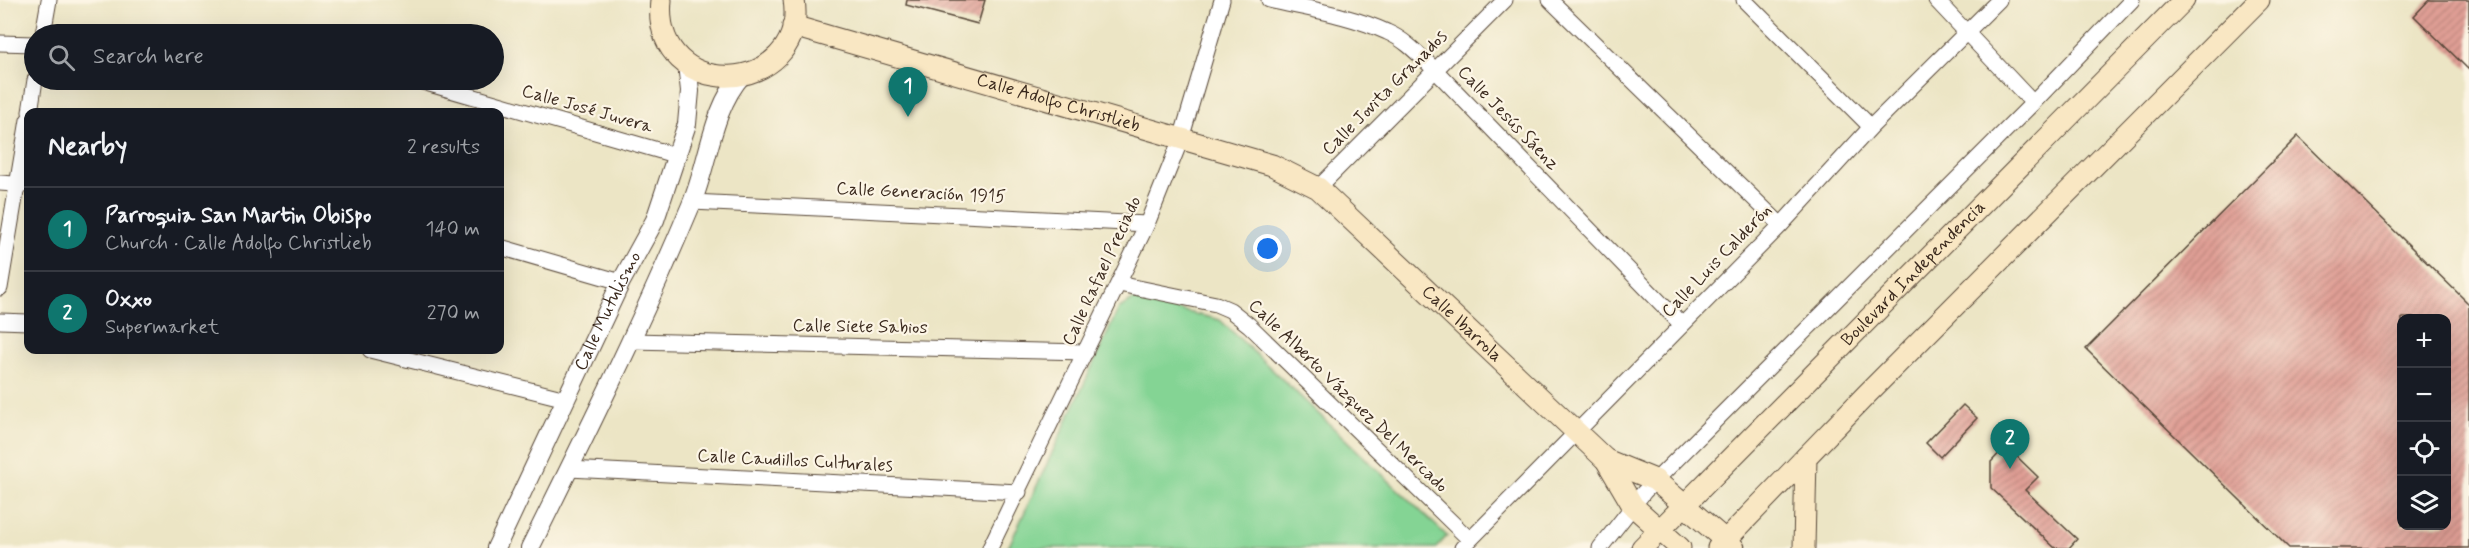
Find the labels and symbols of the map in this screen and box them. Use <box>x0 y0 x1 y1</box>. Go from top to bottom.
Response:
street label: Calle Jovita Granados <box>1317 25 1453 161</box>
street label: Calle Jesús Sáenz <box>1452 60 1564 176</box>
pin: 1 <box>888 68 928 117</box>
street label: Calle Adolfo Christlieb <box>973 68 1143 138</box>
street label: Calle José Juvera <box>519 79 655 139</box>
street label: Calle Generación 1915 <box>836 177 1007 209</box>
street label: Calle Rafael Preciado <box>1057 192 1147 350</box>
street label: Boulevard Independencia <box>1836 195 1991 352</box>
street label: Calle Luis Calderón <box>1656 199 1778 323</box>
your location <box>1253 234 1282 263</box>
street label: Calle Mutulismo <box>569 247 647 375</box>
street label: Calle Ibarrola <box>1416 280 1507 368</box>
street label: Calle Alberto Vázquez Del Mercado <box>1243 294 1453 498</box>
street label: Calle Siete Sabios <box>792 314 928 340</box>
pin: 2 <box>1990 420 2030 469</box>
street label: Calle Caudillos Culturales <box>697 444 893 478</box>

